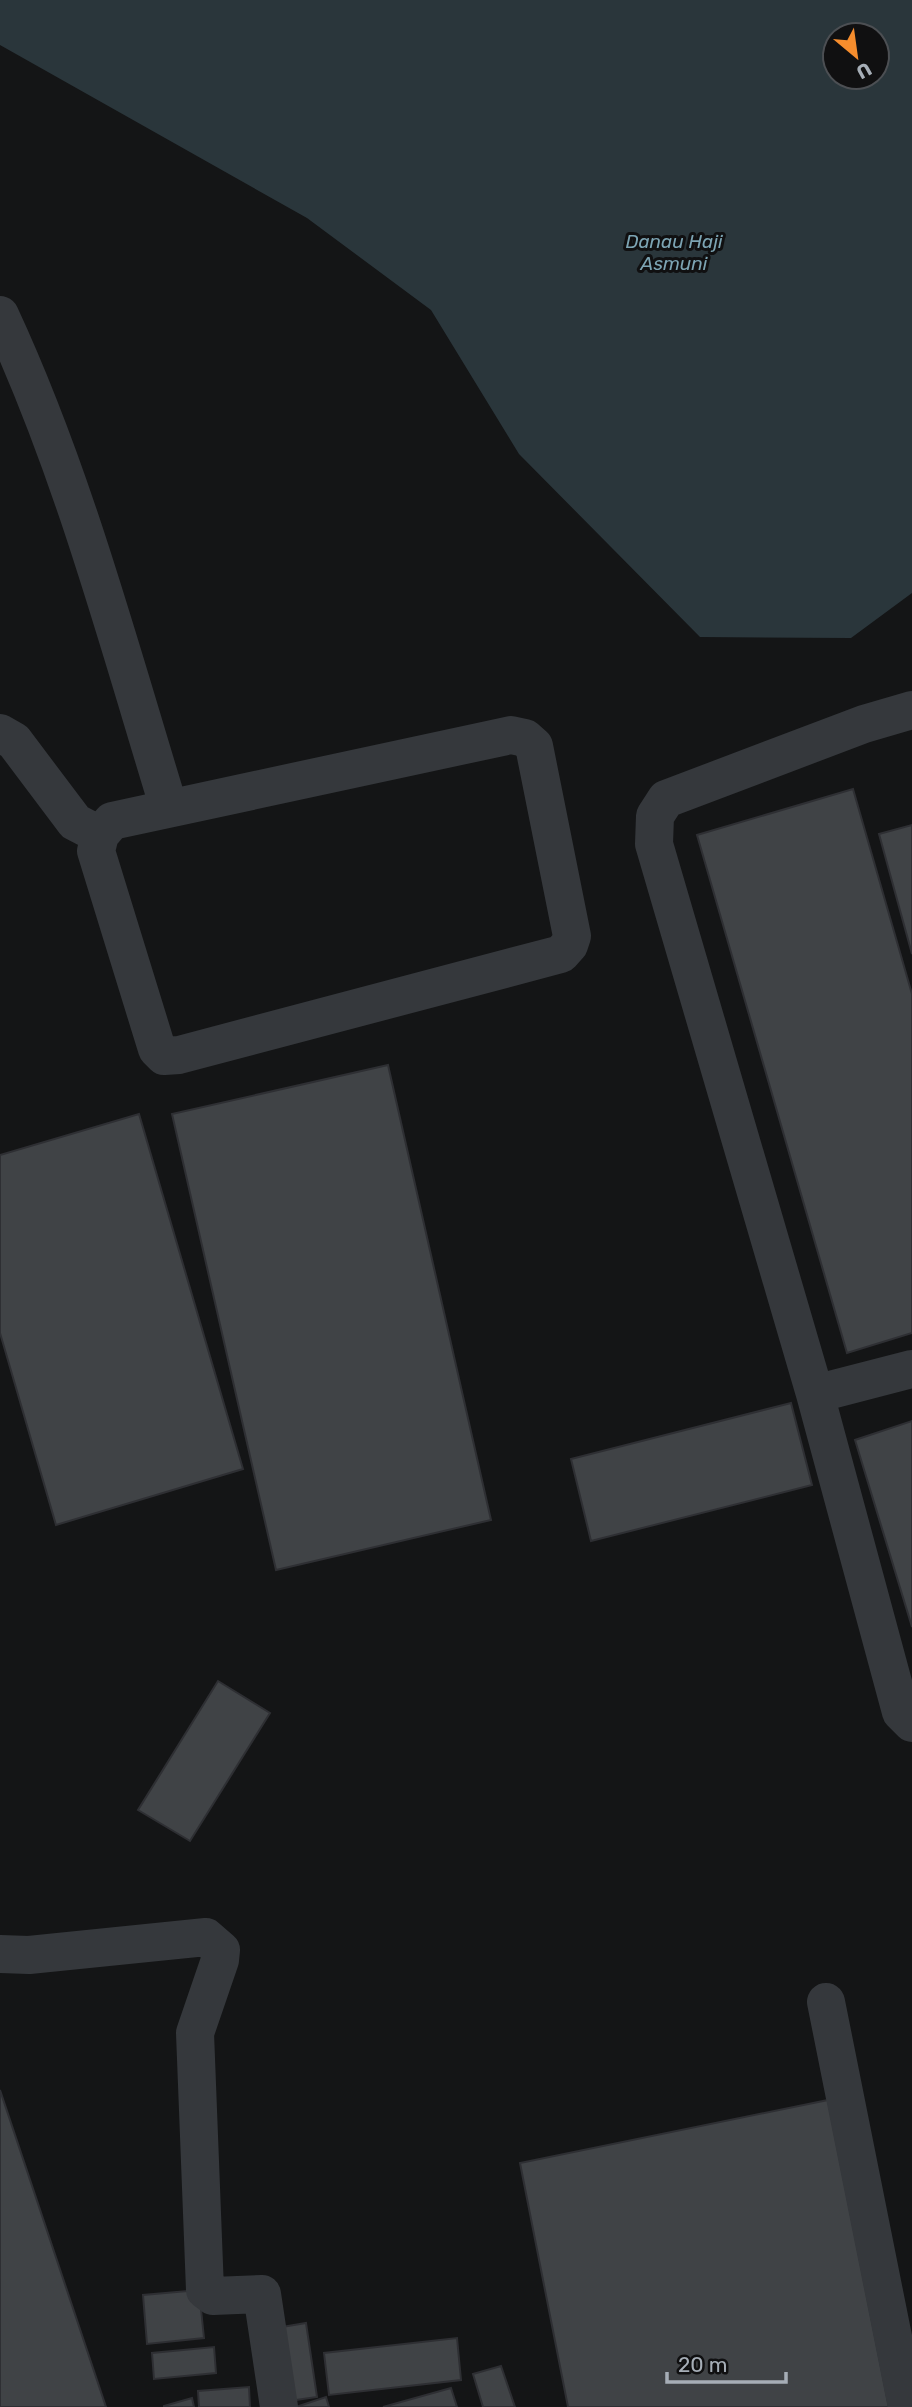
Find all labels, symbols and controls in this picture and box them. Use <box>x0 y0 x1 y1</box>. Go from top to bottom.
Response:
north arrow <box>821 21 891 91</box>
text: U <box>852 57 876 84</box>
water label: Danau Haji Asmuni <box>625 230 723 275</box>
scale bar <box>667 2340 786 2384</box>
text: 20 m <box>678 2352 727 2377</box>

